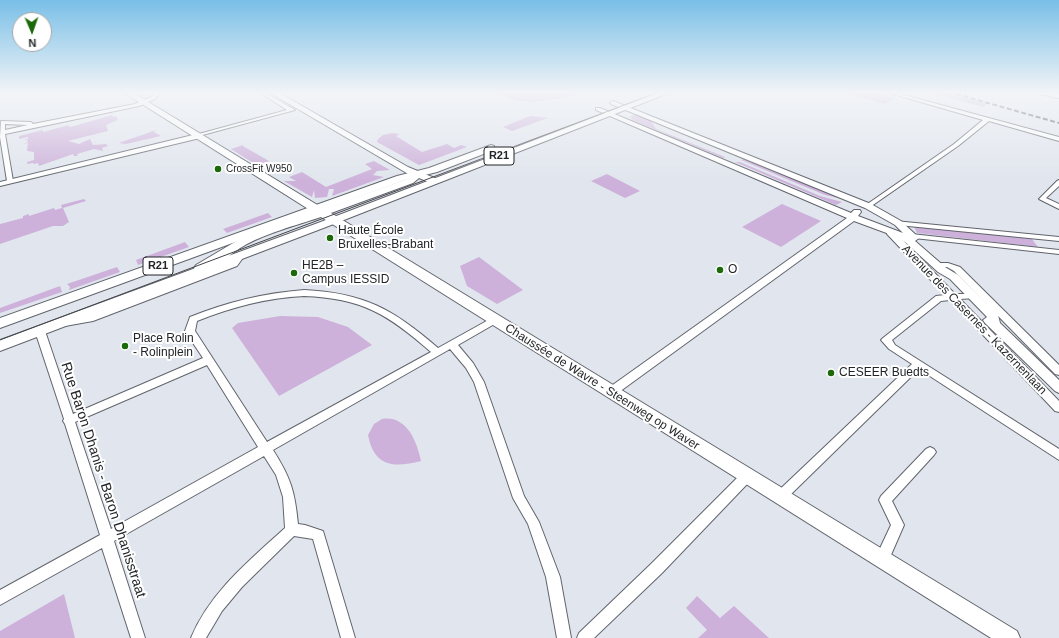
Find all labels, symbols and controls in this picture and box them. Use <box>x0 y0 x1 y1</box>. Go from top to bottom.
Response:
north arrow <box>12 12 52 52</box>
text: N <box>28 37 37 49</box>
road number: R21 <box>484 147 514 165</box>
place label: CrossFit W950 <box>226 163 292 175</box>
marker: CrossFit W950 <box>213 164 223 174</box>
place label: Haute École Bruxelles-Brabant <box>338 224 433 252</box>
marker: Haute École Bruxelles-Brabant <box>325 233 335 243</box>
street label: Avenue des Casernes - Kazernenlaan <box>898 242 1050 398</box>
road number: R21 <box>143 257 173 275</box>
place label: HE2B – Campus IESSID <box>302 259 389 287</box>
place label: O <box>728 263 737 277</box>
marker: O <box>715 265 725 275</box>
marker: HE2B – Campus IESSID <box>289 268 299 278</box>
street label: Chaussée de Wavre - Steenweg op Waver <box>502 321 702 453</box>
place label: Place Rolin - Rolinplein <box>133 332 194 360</box>
marker: Place Rolin - Rolinplein <box>120 341 130 351</box>
street label: Rue Baron Dhanis - Baron Dhanisstraat <box>57 360 149 600</box>
place label: CESEER Buedts <box>839 366 929 380</box>
marker: CESEER Buedts <box>826 368 836 378</box>

